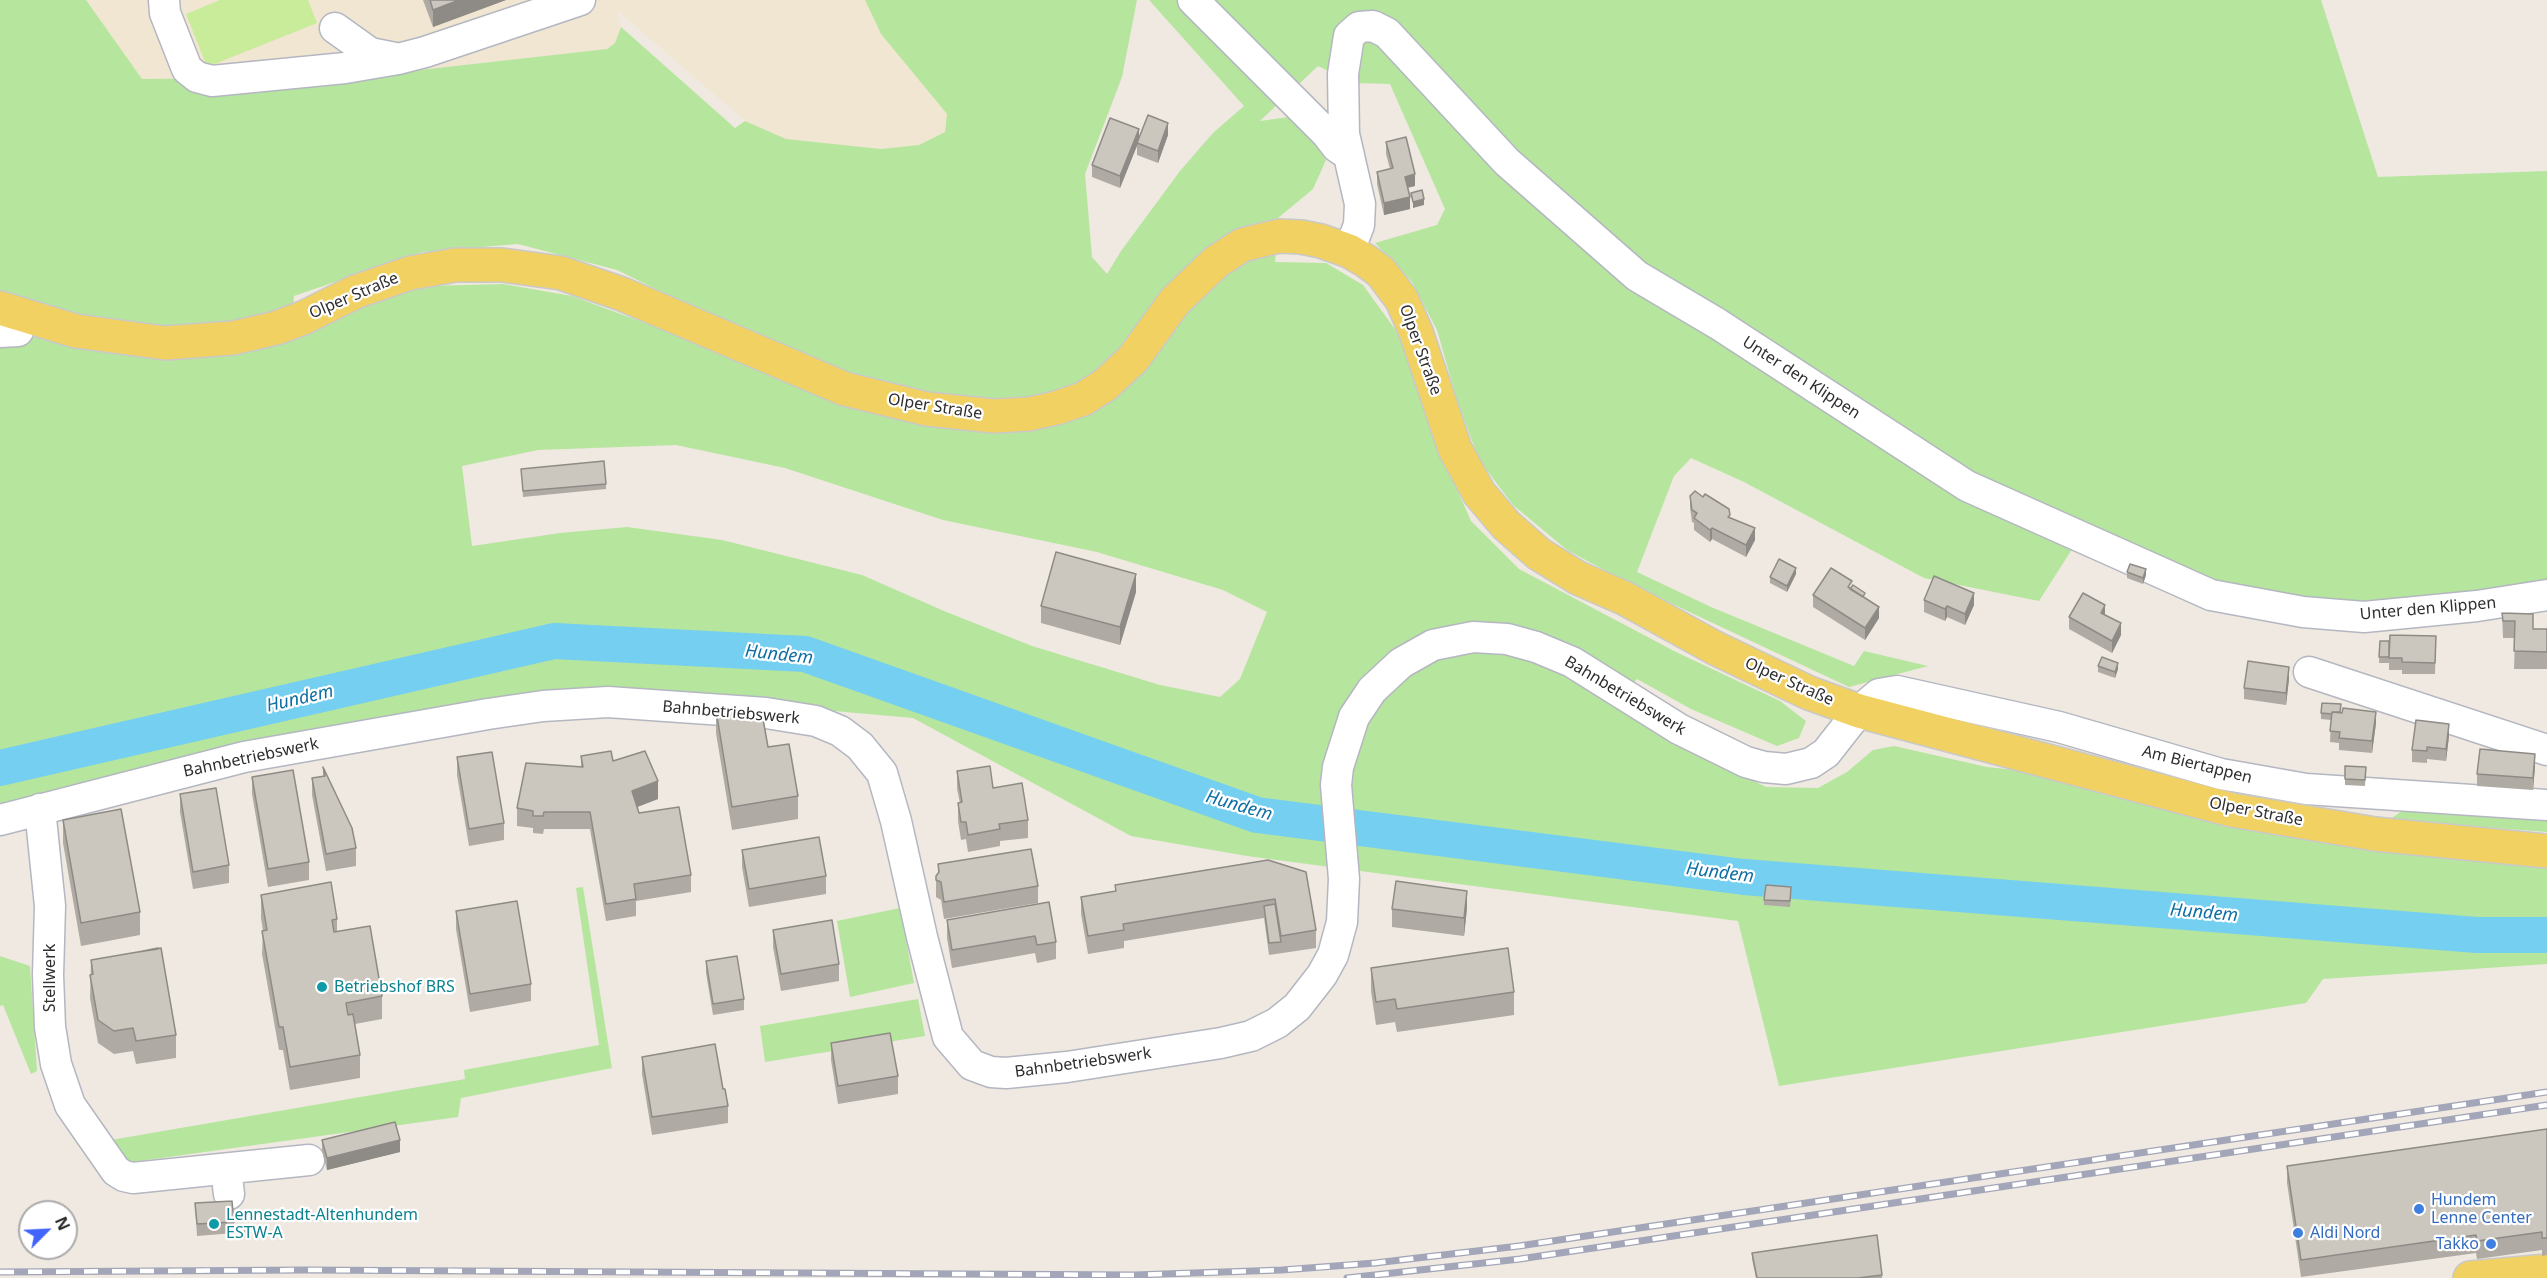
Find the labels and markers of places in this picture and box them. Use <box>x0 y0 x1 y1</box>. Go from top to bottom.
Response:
place label: Betriebshof BRS <box>334 977 455 997</box>
marker: Betriebshof BRS <box>315 980 329 994</box>
place label: Hundem Lenne Center <box>2431 1190 2532 1228</box>
marker: Hundem Lenne Center <box>2412 1202 2426 1216</box>
place label: Lennestadt-Altenhundem ESTW-A <box>226 1205 418 1243</box>
marker: Lennestadt-Altenhundem ESTW-A <box>207 1217 221 1231</box>
place label: Aldi Nord <box>2310 1223 2380 1243</box>
marker: Aldi Nord <box>2291 1226 2305 1240</box>
place label: Takko <box>2436 1234 2479 1254</box>
marker: Takko <box>2484 1237 2498 1251</box>

